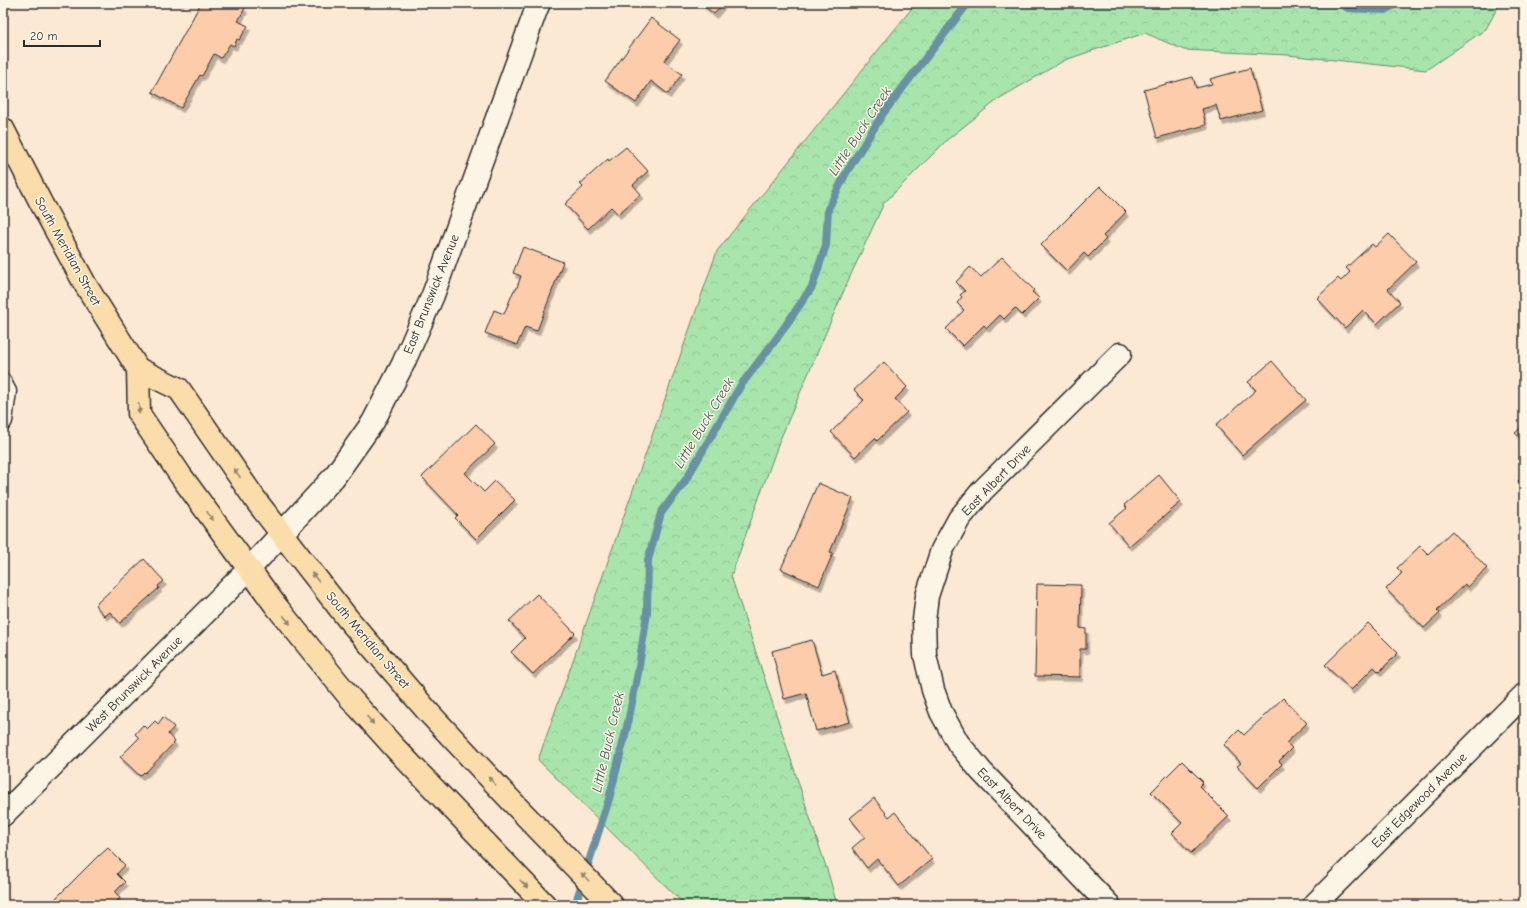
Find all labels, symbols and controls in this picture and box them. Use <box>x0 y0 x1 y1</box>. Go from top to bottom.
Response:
scale bar <box>24 22 100 48</box>
text: 20 m <box>30 29 58 43</box>
water label: Little Buck Creek <box>825 83 895 179</box>
street label: South Meridian Street <box>32 194 105 309</box>
street label: East Brunswick Avenue <box>400 232 462 356</box>
water label: Little Buck Creek <box>670 375 738 471</box>
one-way arrow <box>136 402 143 414</box>
street label: East Albert Drive <box>958 441 1034 519</box>
one-way arrow <box>233 468 241 478</box>
one-way arrow <box>206 511 214 521</box>
one-way arrow <box>311 571 319 582</box>
street label: South Meridian Street <box>323 588 414 692</box>
one-way arrow <box>283 615 292 626</box>
street label: West Brunswick Avenue <box>83 632 186 735</box>
water label: Little Buck Creek <box>588 690 628 794</box>
one-way arrow <box>366 715 375 726</box>
street label: East Edgewood Avenue <box>1368 749 1470 851</box>
street label: East Albert Drive <box>974 764 1050 842</box>
one-way arrow <box>488 776 497 785</box>
one-way arrow <box>580 872 590 882</box>
one-way arrow <box>519 879 529 889</box>

